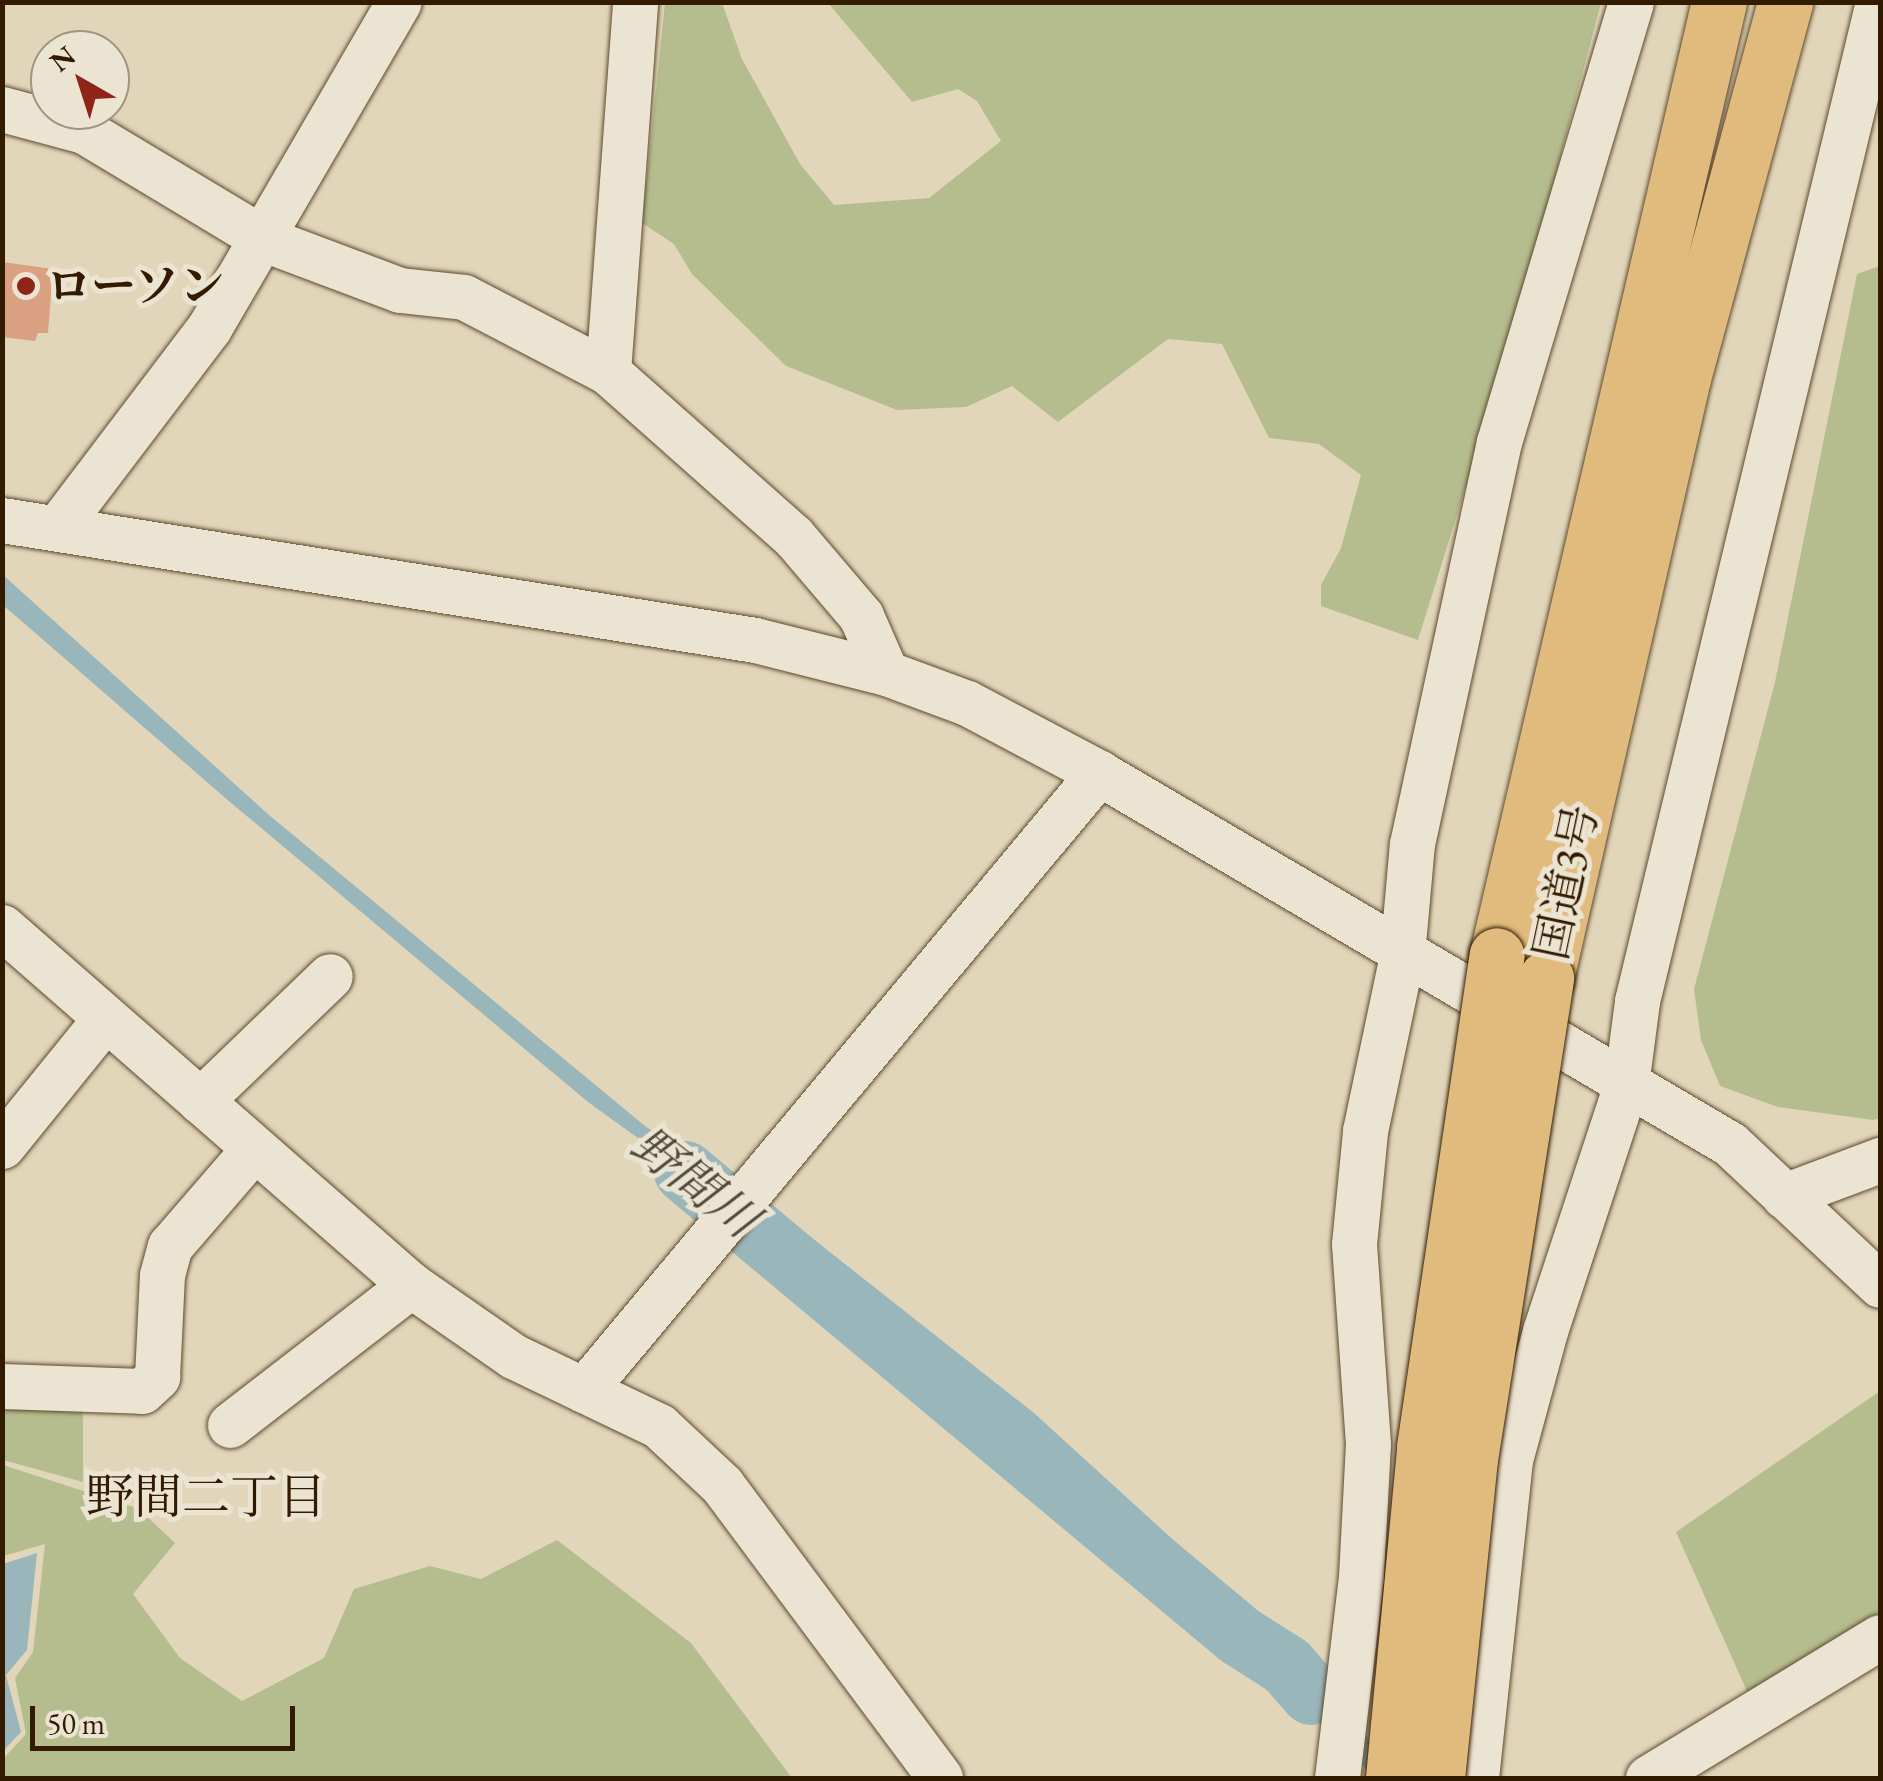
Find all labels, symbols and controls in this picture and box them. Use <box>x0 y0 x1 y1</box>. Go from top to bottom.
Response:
north arrow <box>30 30 130 130</box>
text: N <box>42 37 83 79</box>
place label: ローソン <box>46 259 226 313</box>
marker: ローソン <box>15 275 37 297</box>
street label: 国道3号 <box>1523 800 1609 964</box>
water label: 野間川 <box>621 1115 769 1249</box>
district label: 野間二丁目 <box>86 1468 326 1526</box>
scale bar <box>35 1686 300 1748</box>
text: 50 m <box>47 1704 105 1743</box>

